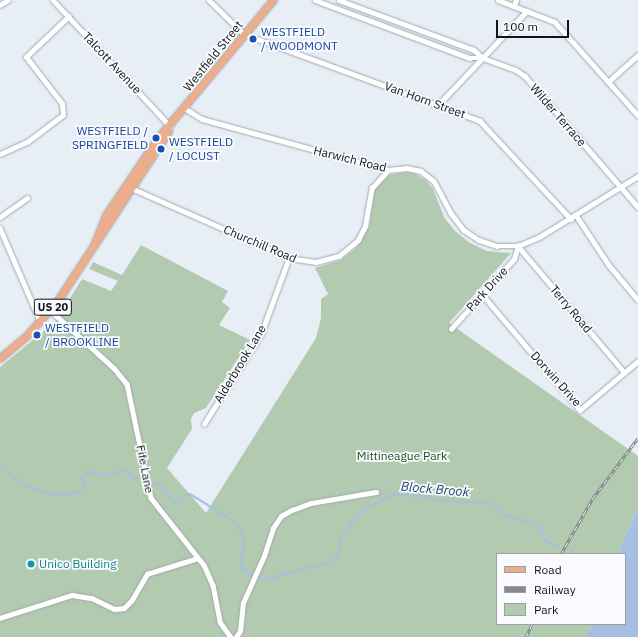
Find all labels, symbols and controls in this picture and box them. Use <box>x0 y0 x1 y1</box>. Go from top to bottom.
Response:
scale bar <box>498 12 571 38</box>
street label: Westfield Street <box>180 18 246 94</box>
text: 100 m <box>503 19 538 34</box>
place label: WESTFIELD / WOODMONT <box>261 25 338 53</box>
street label: Talcott Avenue <box>80 29 144 97</box>
marker: WESTFIELD / WOODMONT <box>248 34 258 44</box>
street label: Van Horn Street <box>383 79 467 121</box>
street label: Wilder Terrace <box>527 81 589 149</box>
place label: WESTFIELD / SPRINGFIELD <box>72 124 148 152</box>
marker: WESTFIELD / SPRINGFIELD <box>151 133 161 143</box>
place label: WESTFIELD / LOCUST <box>169 135 233 163</box>
street label: Harwich Road <box>312 143 388 175</box>
marker: WESTFIELD / LOCUST <box>156 144 166 154</box>
street label: Churchill Road <box>221 222 299 266</box>
street label: Park Drive <box>463 264 511 314</box>
street label: Terry Road <box>547 282 595 336</box>
road number: US 20 <box>33 298 73 316</box>
place label: WESTFIELD / BROOKLINE <box>45 321 119 349</box>
street label: Alderbrook Lane <box>211 322 269 406</box>
marker: WESTFIELD / BROOKLINE <box>32 330 42 340</box>
street label: Dorwin Drive <box>528 349 584 409</box>
street label: Fife Lane <box>133 444 157 494</box>
park label: Mittineague Park <box>357 449 447 463</box>
water label: Block Brook <box>400 479 470 501</box>
legend <box>496 553 626 625</box>
place label: Unico Building <box>39 557 116 571</box>
marker: Unico Building <box>26 559 36 569</box>
text: Road <box>534 562 562 577</box>
text: Railway <box>534 582 576 597</box>
text: Park <box>534 602 558 617</box>

